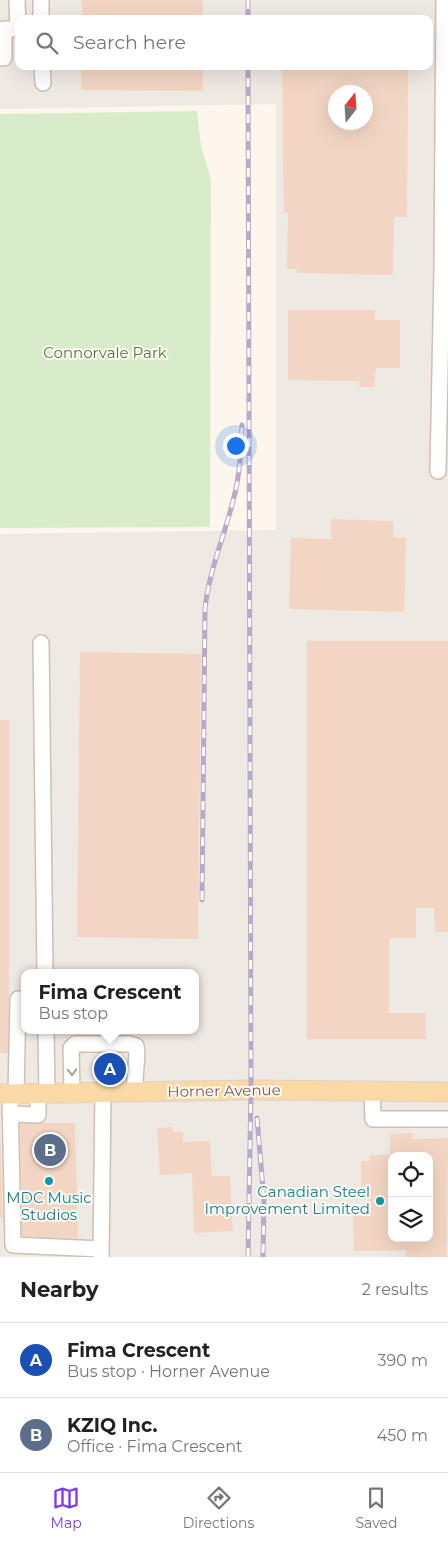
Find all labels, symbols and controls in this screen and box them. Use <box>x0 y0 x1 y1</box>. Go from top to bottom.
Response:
search box <box>15 15 433 70</box>
icon: search <box>33 29 61 57</box>
text: Search here <box>73 31 186 54</box>
north arrow <box>328 85 373 130</box>
park label: Connorvale Park <box>43 343 167 362</box>
your location <box>223 433 249 459</box>
popup <box>21 969 199 1034</box>
text: Fima Crescent <box>38 981 182 1004</box>
text: Bus stop <box>38 1004 108 1023</box>
pin: A <box>94 1050 126 1088</box>
one-way arrow <box>66 1068 77 1076</box>
street label: Horner Avenue <box>167 1080 281 1101</box>
pin: B <box>34 1131 66 1169</box>
map controls <box>388 1152 433 1242</box>
button: locate <box>388 1152 433 1197</box>
marker: MDC Music Studios <box>43 1175 55 1187</box>
place label: Canadian Steel Improvement Limited <box>205 1182 370 1218</box>
place label: MDC Music Studios <box>6 1188 92 1224</box>
marker: Canadian Steel Improvement Limited <box>374 1195 386 1207</box>
button: layers <box>388 1197 433 1242</box>
text: Nearby <box>20 1277 99 1302</box>
text: 2 results <box>362 1280 428 1299</box>
text: Fima Crescent <box>67 1339 210 1362</box>
text: A <box>30 1351 42 1370</box>
text: 390 m <box>377 1351 428 1370</box>
text: Bus stop · Horner Avenue <box>67 1362 270 1381</box>
text: KZIQ Inc. <box>67 1414 157 1437</box>
text: B <box>30 1426 42 1445</box>
text: 450 m <box>377 1426 428 1445</box>
text: Office · Fima Crescent <box>67 1437 242 1456</box>
tab: Map <box>51 1484 82 1532</box>
tab: Directions <box>183 1484 254 1532</box>
tab: Saved <box>355 1484 397 1532</box>

